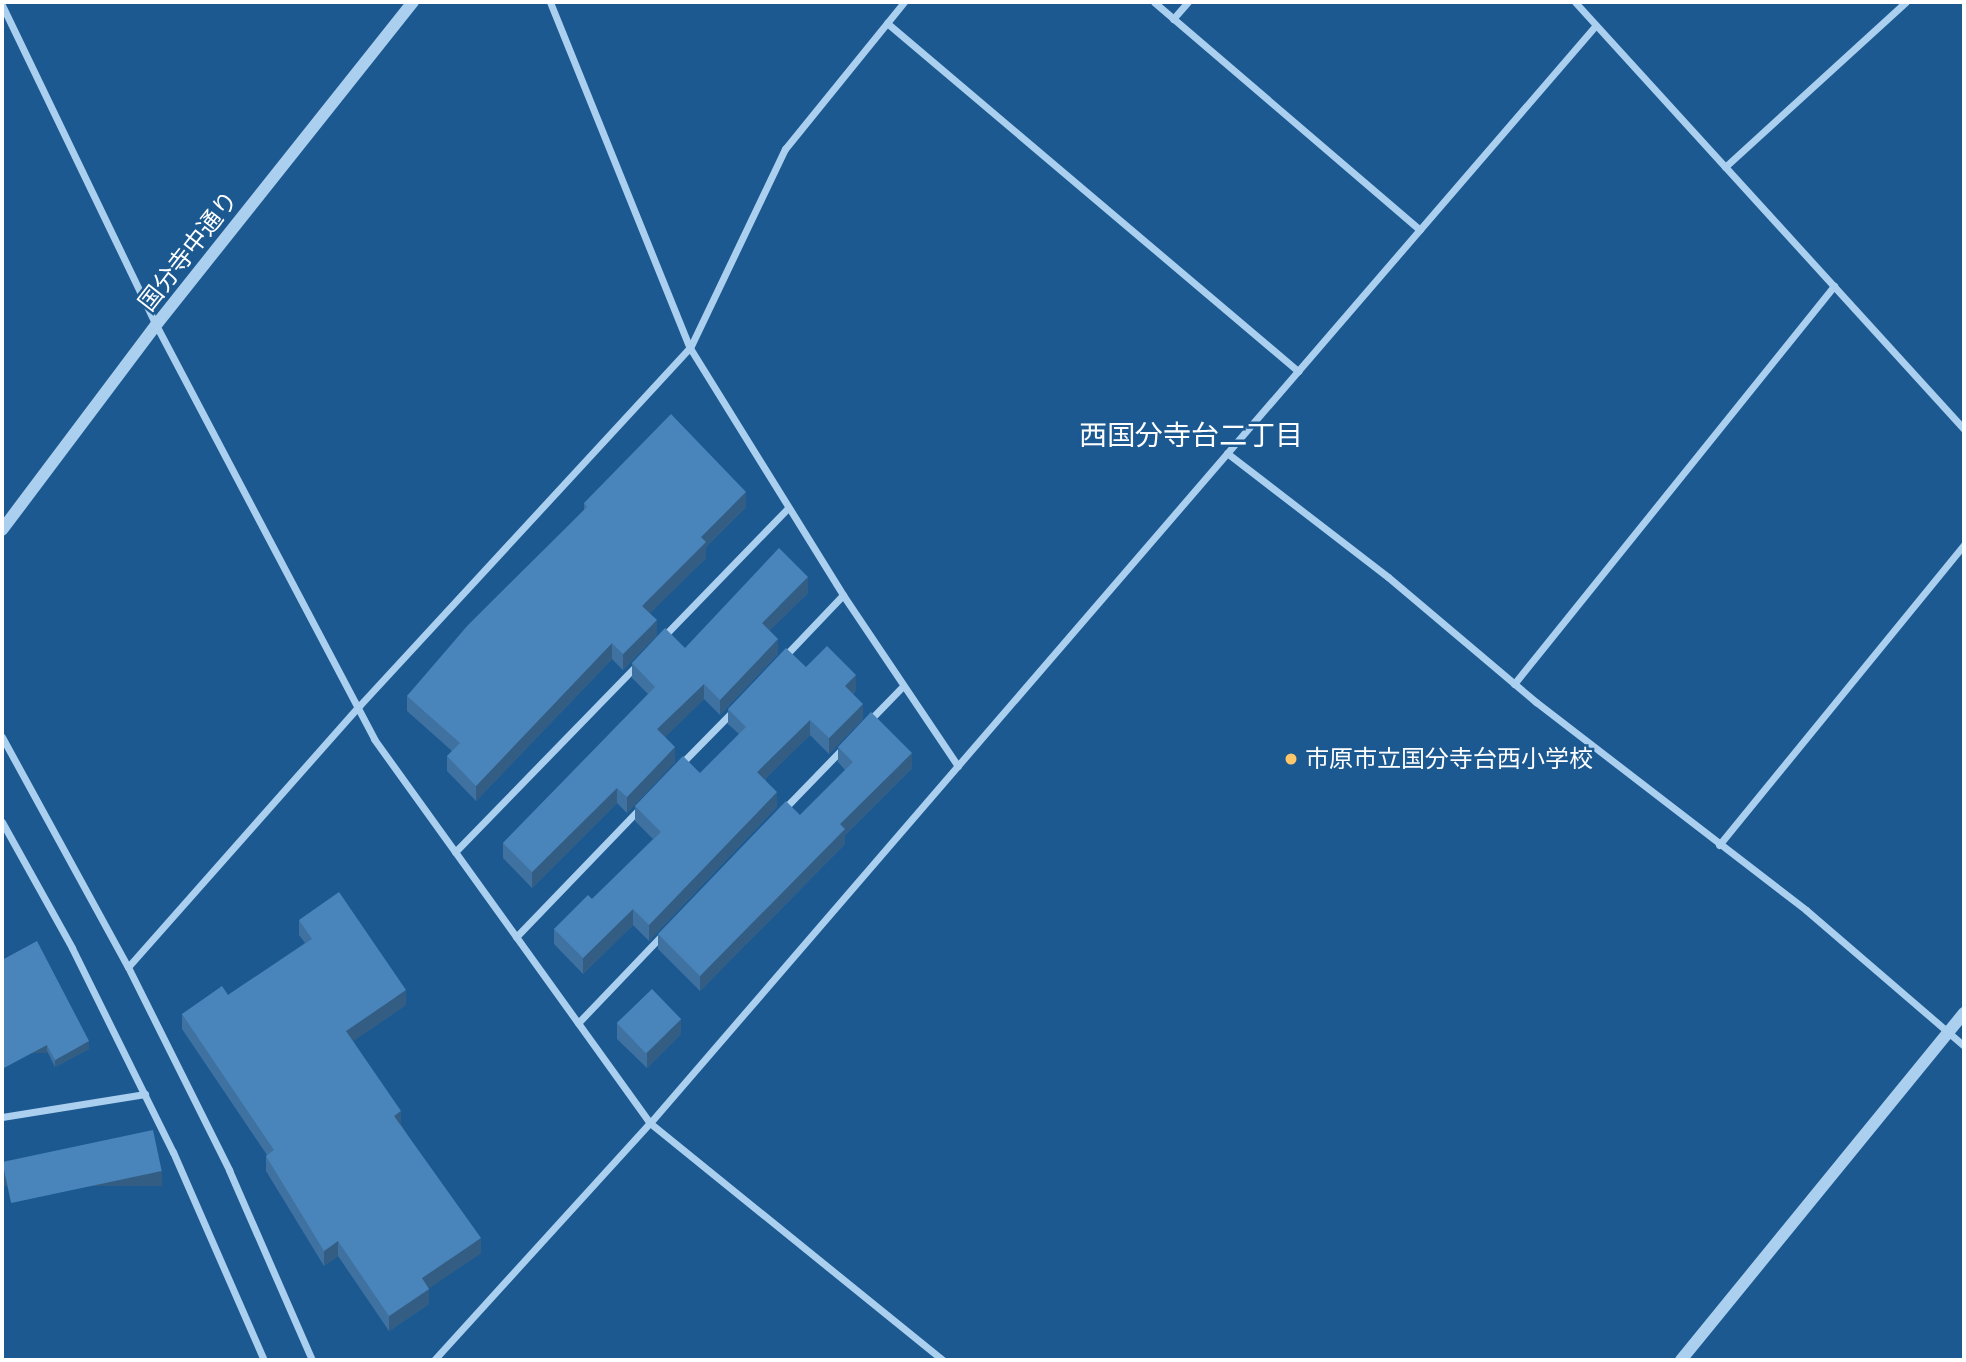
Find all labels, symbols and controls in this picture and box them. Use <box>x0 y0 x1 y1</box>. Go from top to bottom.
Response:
street label: 国分寺中通り <box>132 185 244 317</box>
district label: 西国分寺台二丁目 <box>1079 418 1303 452</box>
place label: 市原市立国分寺台西小学校 <box>1305 745 1593 773</box>
marker: 市原市立国分寺台西小学校 <box>1283 751 1299 767</box>

